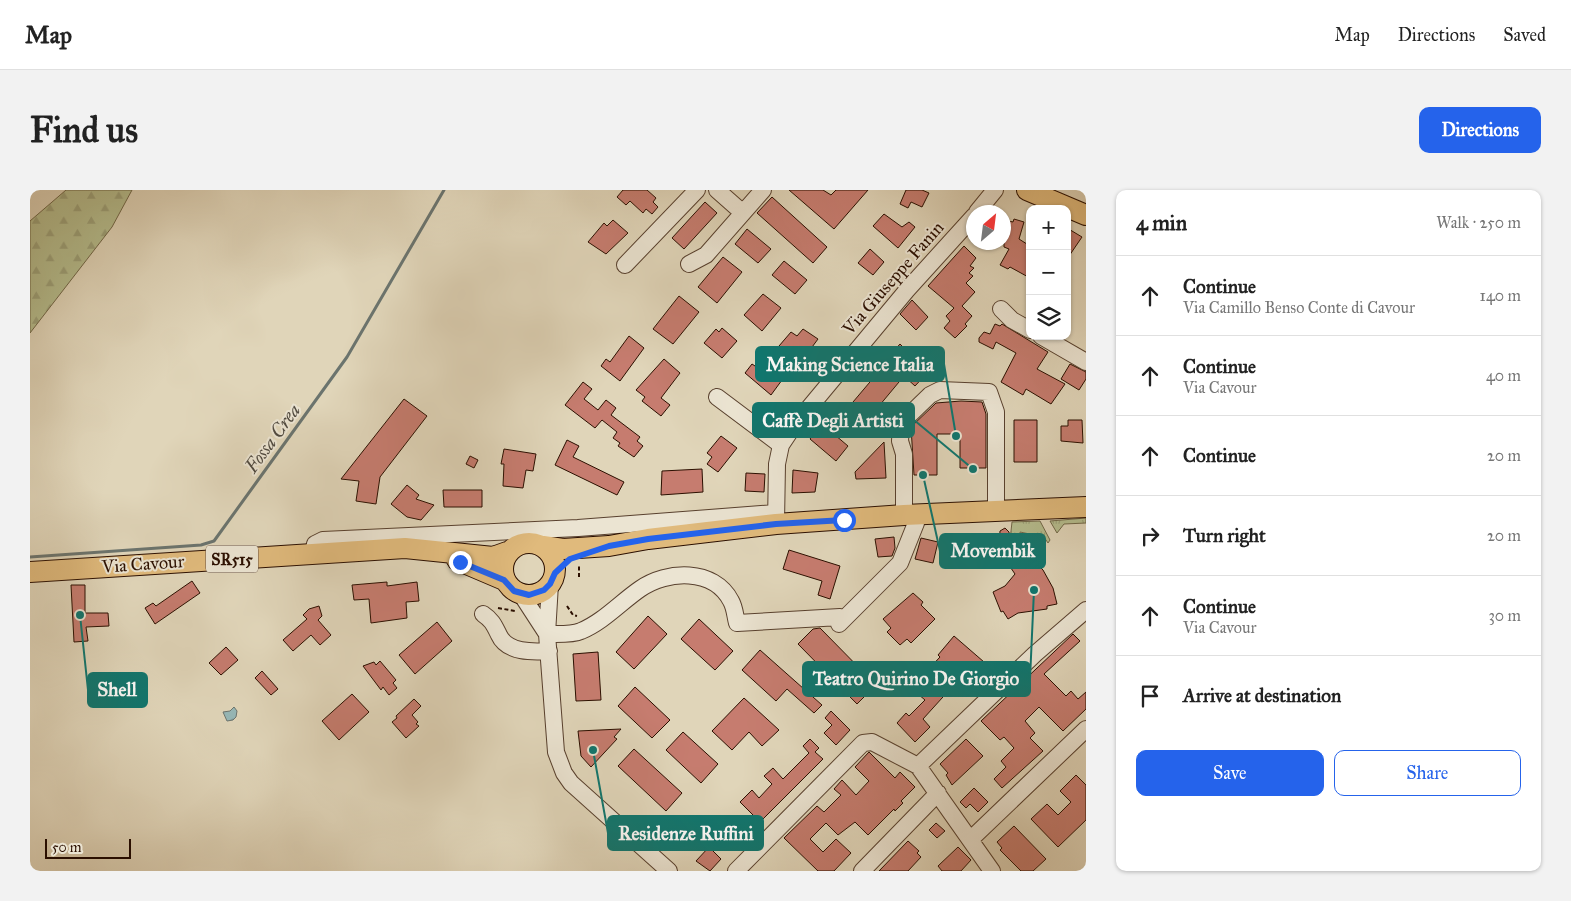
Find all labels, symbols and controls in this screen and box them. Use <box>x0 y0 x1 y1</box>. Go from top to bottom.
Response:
text: Map <box>25 20 72 50</box>
text: Map <box>1334 24 1370 46</box>
text: Directions <box>1398 24 1475 46</box>
text: Saved <box>1503 24 1546 46</box>
button: Directions <box>1419 107 1541 153</box>
text: Find us <box>30 109 138 152</box>
north arrow <box>966 205 1011 250</box>
map controls <box>1026 205 1071 340</box>
button: + <box>1026 205 1071 250</box>
text: 4 min <box>1136 210 1187 236</box>
text: Walk · 250 m <box>1436 213 1521 232</box>
street label: Via Giuseppe Fanin <box>837 217 948 340</box>
button: − <box>1026 250 1071 295</box>
text: Continue <box>1183 275 1256 298</box>
icon: ahead <box>1136 282 1164 310</box>
text: 140 m <box>1480 286 1521 305</box>
button: layers <box>1026 295 1071 340</box>
text: Via Camillo Benso Conte di Cavour <box>1183 298 1415 317</box>
callout: Making Science Italia <box>756 347 944 381</box>
text: Making Science Italia <box>766 353 935 377</box>
text: Continue <box>1183 355 1256 378</box>
icon: ahead <box>1136 362 1164 390</box>
text: 40 m <box>1486 366 1521 385</box>
text: Via Cavour <box>1183 378 1257 397</box>
water label: Fossa Crea <box>239 399 305 478</box>
callout: Caffè Degli Artisti <box>753 403 914 437</box>
text: Caffè Degli Artisti <box>762 409 904 433</box>
icon: ahead <box>1136 442 1164 470</box>
text: Continue <box>1183 444 1256 467</box>
text: 20 m <box>1487 446 1521 465</box>
route start <box>833 509 856 532</box>
icon: right <box>1136 522 1164 550</box>
text: Turn right <box>1183 524 1266 547</box>
text: 20 m <box>1487 526 1521 545</box>
callout: Movembik <box>940 534 1045 568</box>
text: Movembik <box>951 539 1037 562</box>
road number: SR515 <box>206 546 258 572</box>
street label: Via Cavour <box>100 550 185 578</box>
route end <box>449 551 472 574</box>
text: Continue <box>1183 595 1256 618</box>
icon: ahead <box>1136 602 1164 630</box>
text: 30 m <box>1488 606 1521 625</box>
text: Via Cavour <box>1183 618 1257 637</box>
callout: Teatro Quirino De Giorgio <box>803 662 1030 696</box>
text: Teatro Quirino De Giorgio <box>812 667 1020 691</box>
callout: Shell <box>88 673 147 707</box>
text: Shell <box>97 678 138 701</box>
icon: arrive <box>1136 682 1164 710</box>
text: Arrive at destination <box>1183 684 1341 707</box>
button: Save <box>1136 750 1324 796</box>
button: Share <box>1334 750 1521 796</box>
callout: Residenze Ruffini <box>608 816 763 850</box>
text: Residenze Ruffini <box>618 822 755 845</box>
scale bar <box>45 836 131 859</box>
text: 50 m <box>52 839 81 856</box>

